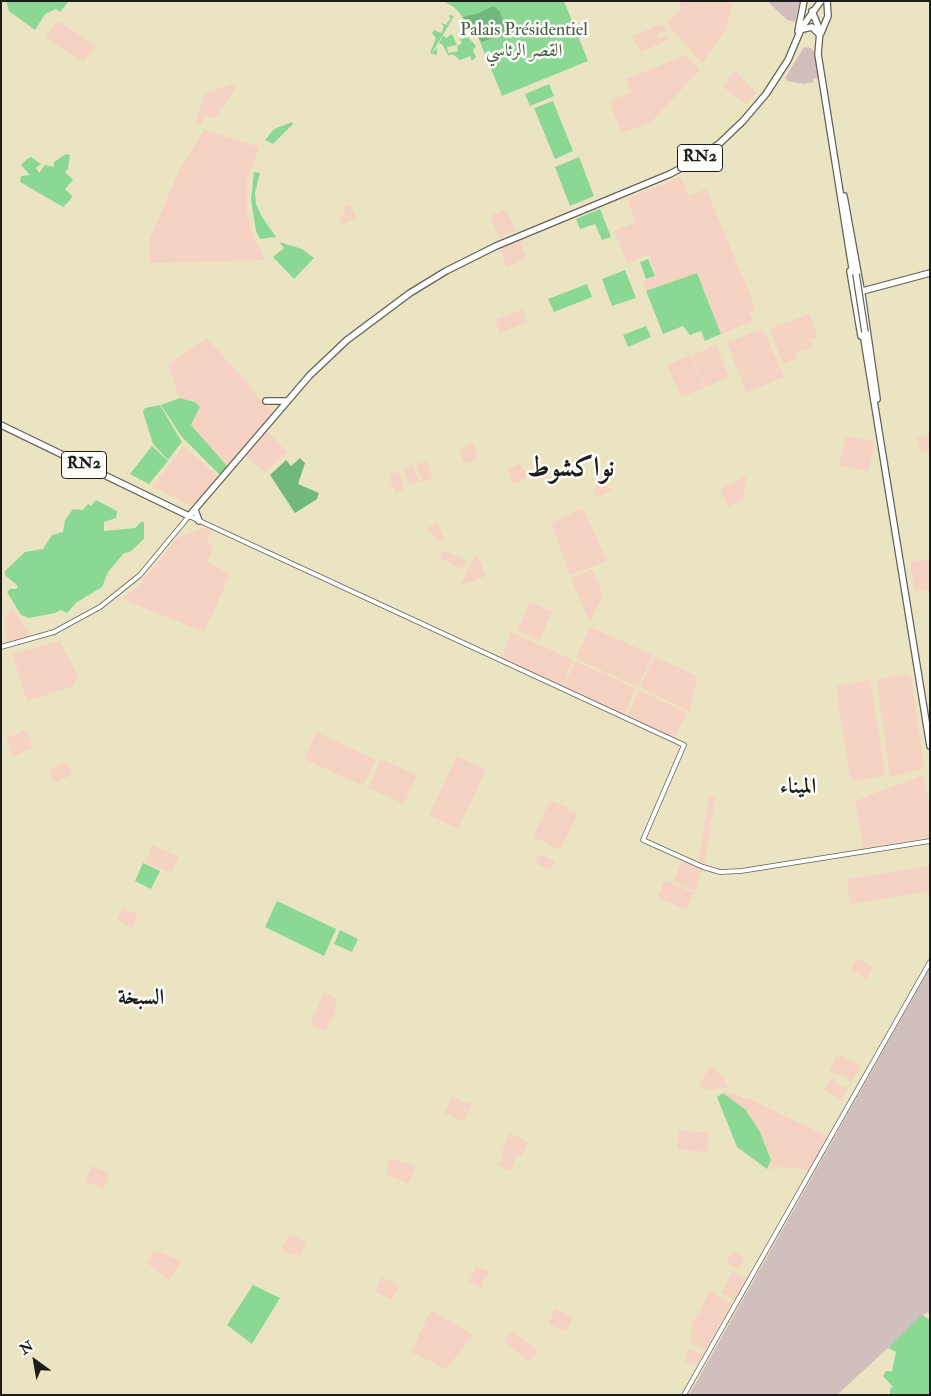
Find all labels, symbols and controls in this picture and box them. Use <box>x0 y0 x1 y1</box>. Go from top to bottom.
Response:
park label: Palais Présidentiel القصر الرئاسي <box>460 20 588 62</box>
road number: RN2 <box>678 144 722 172</box>
road number: RN2 <box>62 452 106 478</box>
district label: نواكشوط <box>527 453 615 487</box>
district label: الميناء <box>780 775 816 801</box>
district label: السبخة <box>118 986 164 1012</box>
north arrow <box>10 1336 60 1386</box>
text: N <box>17 1337 37 1358</box>

